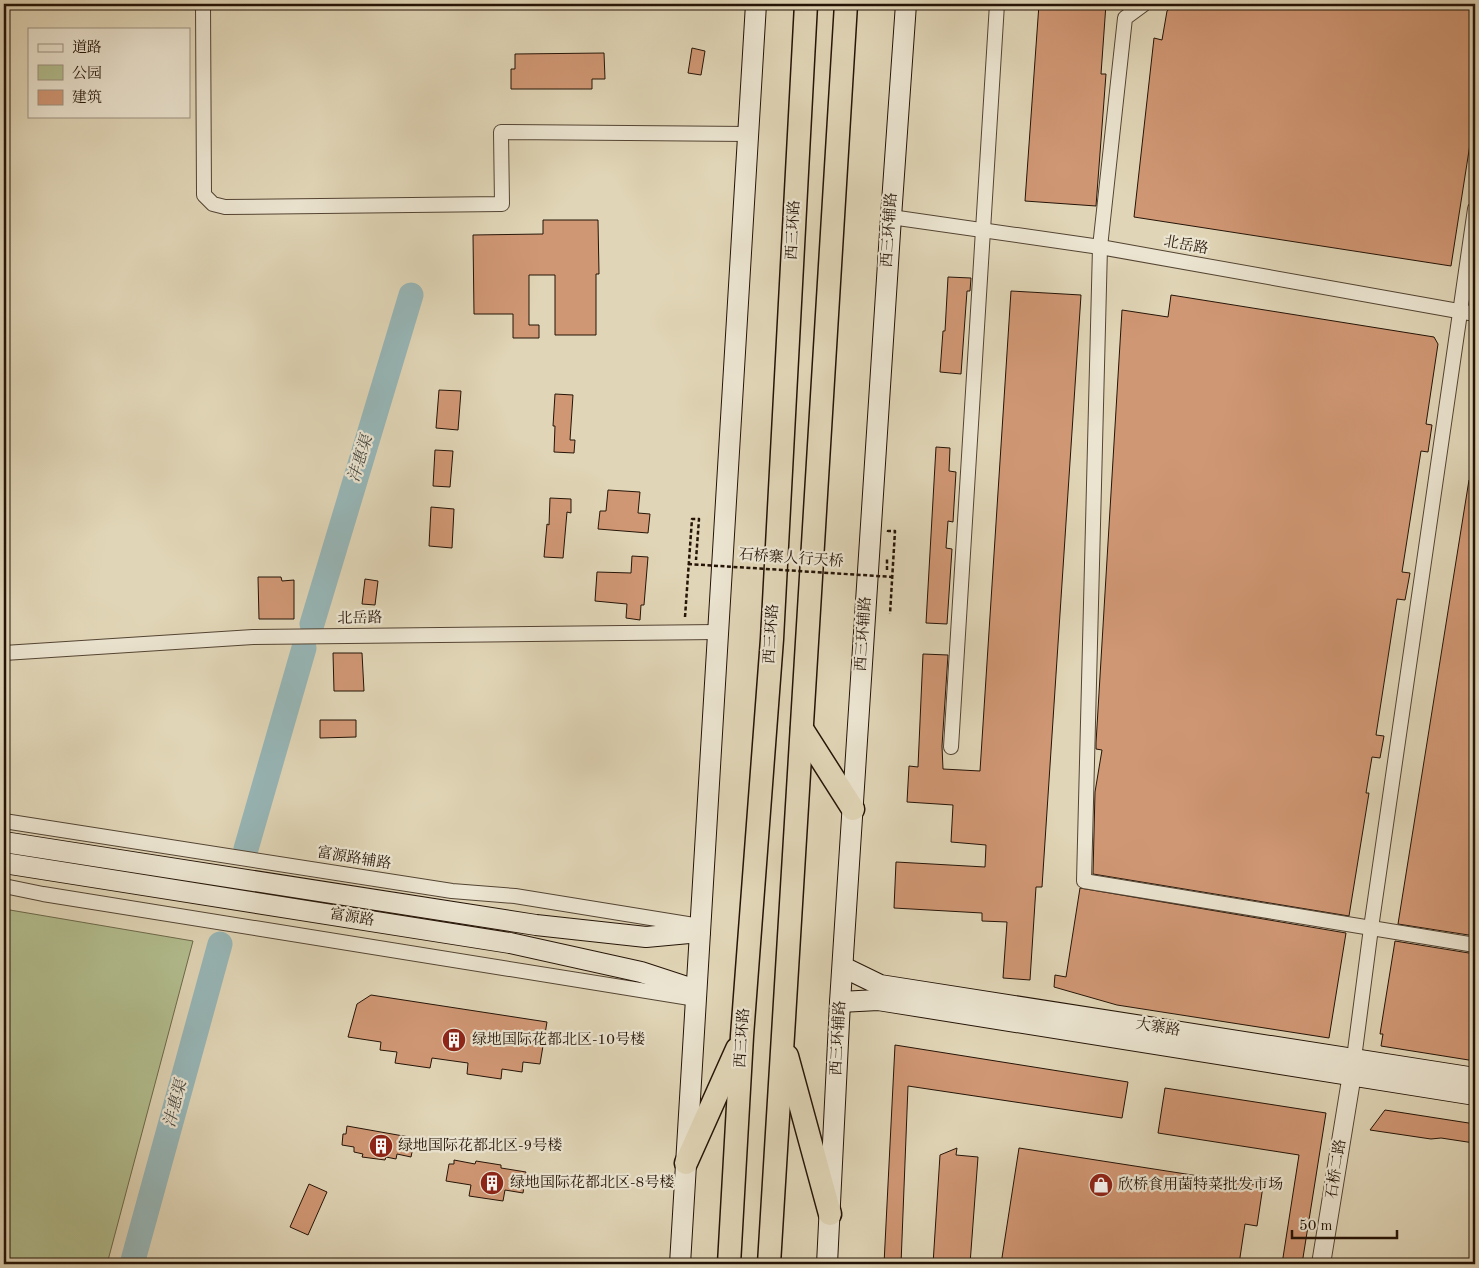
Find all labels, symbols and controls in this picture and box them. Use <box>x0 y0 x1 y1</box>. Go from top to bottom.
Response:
legend <box>28 28 190 118</box>
text: 道路 <box>72 39 102 56</box>
text: 公园 <box>72 65 102 82</box>
text: 建筑 <box>72 89 102 106</box>
street label: 西三环辅路 <box>878 192 900 268</box>
street label: 西三环路 <box>783 200 803 260</box>
street label: 北岳路 <box>1163 233 1210 257</box>
water label: 沣惠渠 <box>344 431 376 484</box>
street label: 石桥寨人行天桥 <box>738 546 844 570</box>
street label: 西三环辅路 <box>852 596 874 672</box>
street label: 西三环路 <box>760 603 782 664</box>
street label: 北岳路 <box>337 609 383 627</box>
street label: 富源路辅路 <box>316 844 393 872</box>
street label: 富源路 <box>329 905 376 929</box>
street label: 西三环辅路 <box>828 1000 848 1076</box>
street label: 西三环路 <box>731 1007 753 1068</box>
street label: 大寨路 <box>1135 1015 1182 1039</box>
building icon: 绿地国际花都北区-10号楼 <box>441 1027 467 1053</box>
place label: 绿地国际花都北区-10号楼 <box>472 1031 645 1048</box>
water label: 沣惠渠 <box>160 1076 190 1129</box>
building icon: 绿地国际花都北区-9号楼 <box>368 1133 394 1159</box>
place label: 绿地国际花都北区-9号楼 <box>398 1137 562 1154</box>
street label: 石桥二路 <box>1323 1138 1349 1200</box>
building icon: 绿地国际花都北区-8号楼 <box>479 1170 505 1196</box>
shop icon: 欣桥食用菌特菜批发市场 <box>1088 1172 1114 1198</box>
place label: 绿地国际花都北区-8号楼 <box>510 1174 674 1191</box>
place label: 欣桥食用菌特菜批发市场 <box>1118 1176 1283 1193</box>
scale bar <box>1292 1208 1396 1240</box>
text: 50 m <box>1299 1219 1333 1234</box>

